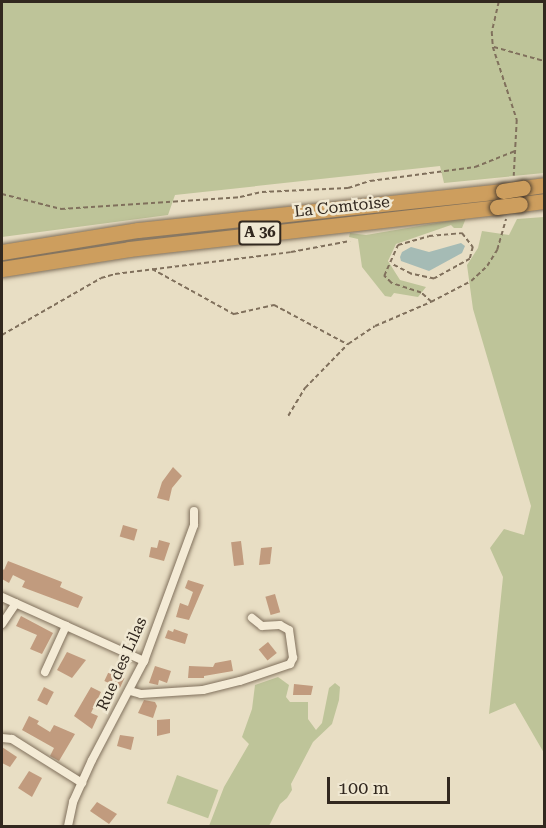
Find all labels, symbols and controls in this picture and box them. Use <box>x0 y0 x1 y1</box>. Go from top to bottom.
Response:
street label: La Comtoise <box>293 192 391 222</box>
road number: A 36 <box>238 221 282 245</box>
street label: Rue des Lilas <box>93 614 151 714</box>
scale bar <box>330 765 453 803</box>
text: 100 m <box>338 777 389 798</box>

